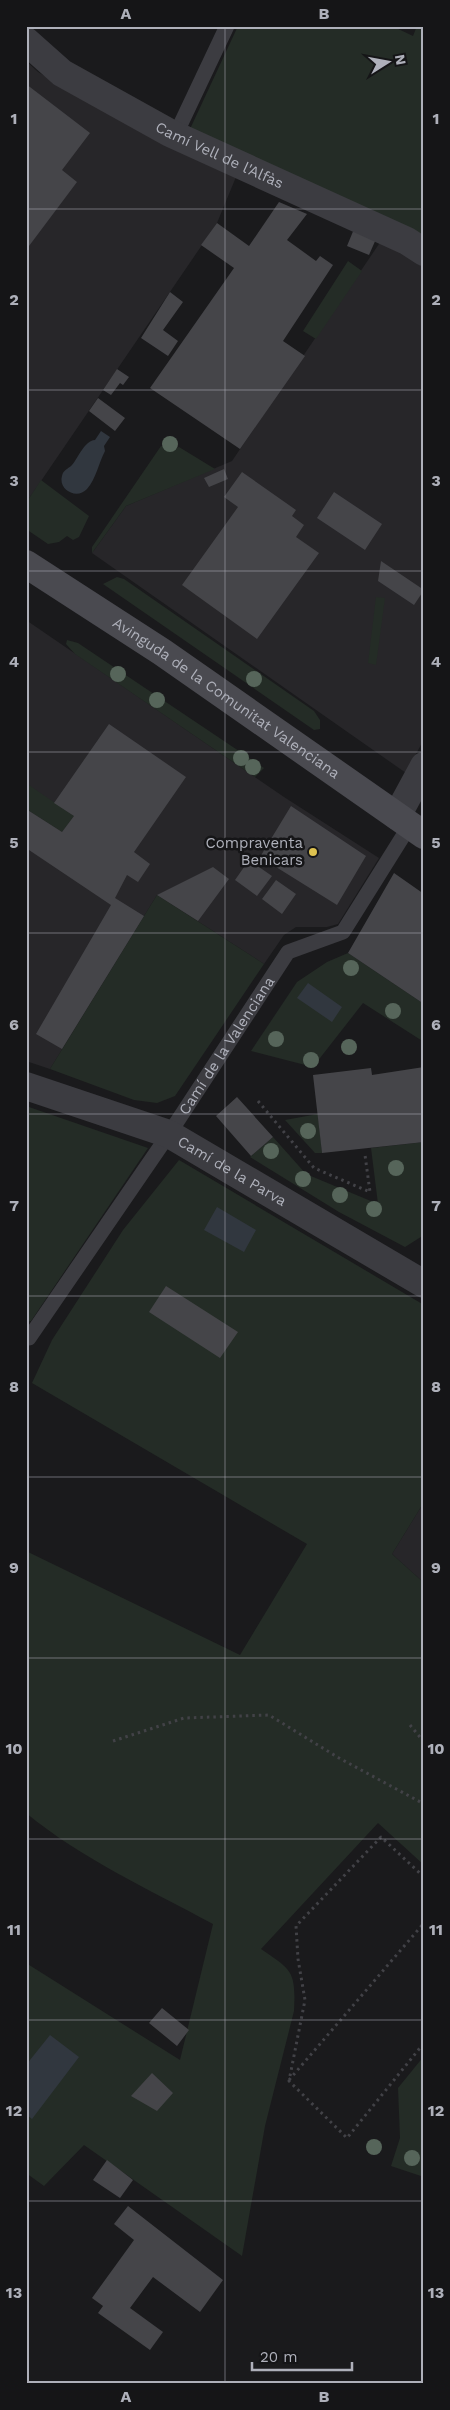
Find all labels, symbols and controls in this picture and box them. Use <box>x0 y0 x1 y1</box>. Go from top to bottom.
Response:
text: A <box>121 4 132 23</box>
text: B <box>319 4 330 23</box>
north arrow <box>362 38 412 88</box>
text: N <box>392 53 410 66</box>
text: 1 <box>11 109 17 128</box>
text: 1 <box>433 109 439 128</box>
street label: Camí Vell de l'Alfàs <box>152 118 286 193</box>
text: 2 <box>9 290 19 309</box>
text: 2 <box>431 290 441 309</box>
text: 3 <box>9 471 19 490</box>
text: 3 <box>431 471 441 490</box>
street label: Avinguda de la Comunitat Valenciana <box>109 614 344 783</box>
text: 4 <box>9 652 19 671</box>
text: 4 <box>431 652 441 671</box>
text: 5 <box>9 833 19 852</box>
text: 5 <box>431 833 441 852</box>
place label: Compraventa Benicars <box>205 834 304 869</box>
marker: Compraventa Benicars <box>307 846 319 858</box>
street label: Camí de la Valenciana <box>175 973 279 1118</box>
text: 6 <box>9 1015 19 1034</box>
text: 6 <box>431 1015 441 1034</box>
street label: Camí de la Parva <box>174 1132 290 1210</box>
text: 7 <box>9 1196 19 1215</box>
text: 7 <box>431 1196 441 1215</box>
text: 8 <box>9 1377 19 1396</box>
text: 8 <box>431 1377 441 1396</box>
text: 9 <box>9 1558 19 1577</box>
text: 9 <box>431 1558 441 1577</box>
text: 10 <box>5 1739 23 1758</box>
text: 10 <box>427 1739 445 1758</box>
text: 11 <box>7 1920 21 1939</box>
text: 11 <box>429 1920 443 1939</box>
text: 12 <box>6 2101 22 2120</box>
text: 12 <box>428 2101 444 2120</box>
text: 13 <box>6 2283 22 2302</box>
text: 13 <box>428 2283 444 2302</box>
scale bar <box>252 2340 352 2372</box>
text: 20 m <box>260 2348 298 2366</box>
text: A <box>121 2387 132 2406</box>
text: B <box>319 2387 330 2406</box>

